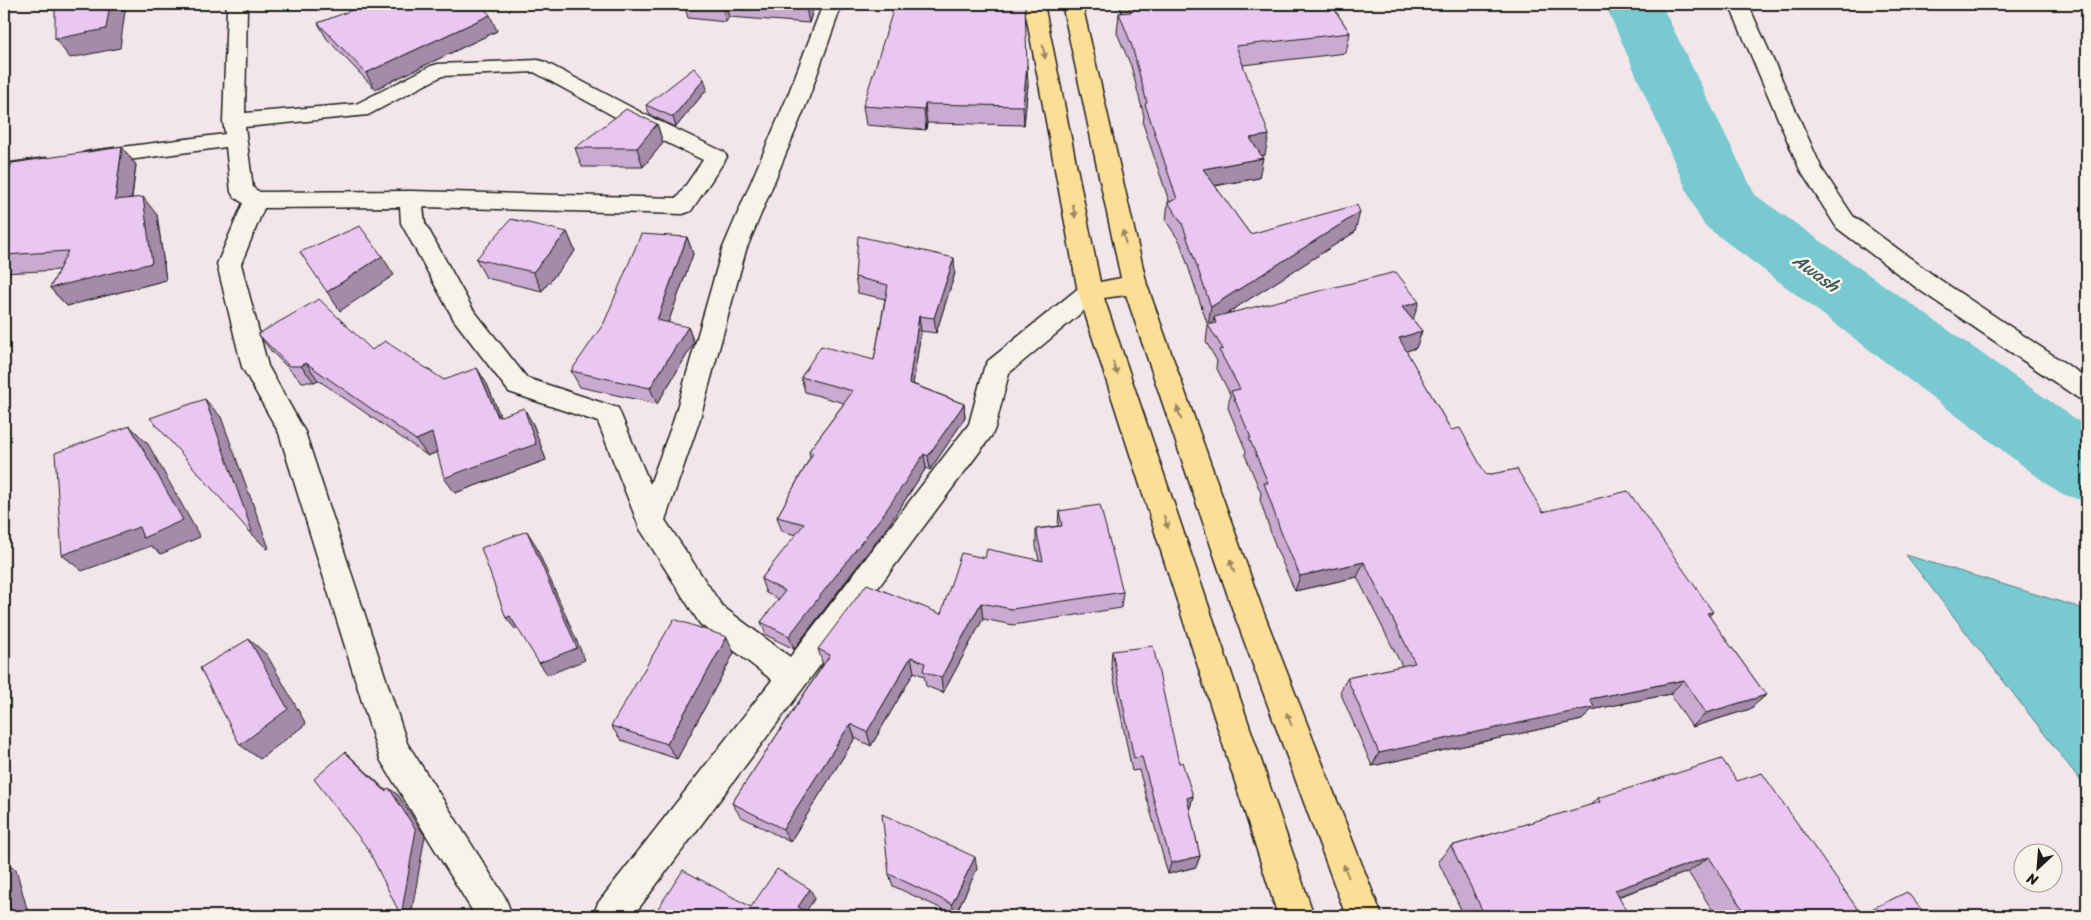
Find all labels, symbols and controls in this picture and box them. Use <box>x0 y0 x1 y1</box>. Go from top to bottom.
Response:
one-way arrow <box>1040 44 1048 60</box>
one-way arrow <box>1071 204 1079 220</box>
one-way arrow <box>1120 230 1128 245</box>
water label: Awash <box>1785 244 1847 302</box>
one-way arrow <box>1111 361 1119 376</box>
one-way arrow <box>1175 405 1183 420</box>
one-way arrow <box>1163 515 1170 530</box>
one-way arrow <box>1228 559 1235 574</box>
one-way arrow <box>1284 712 1292 726</box>
north arrow <box>2014 842 2064 892</box>
one-way arrow <box>1342 864 1350 878</box>
text: N <box>2022 866 2043 893</box>

